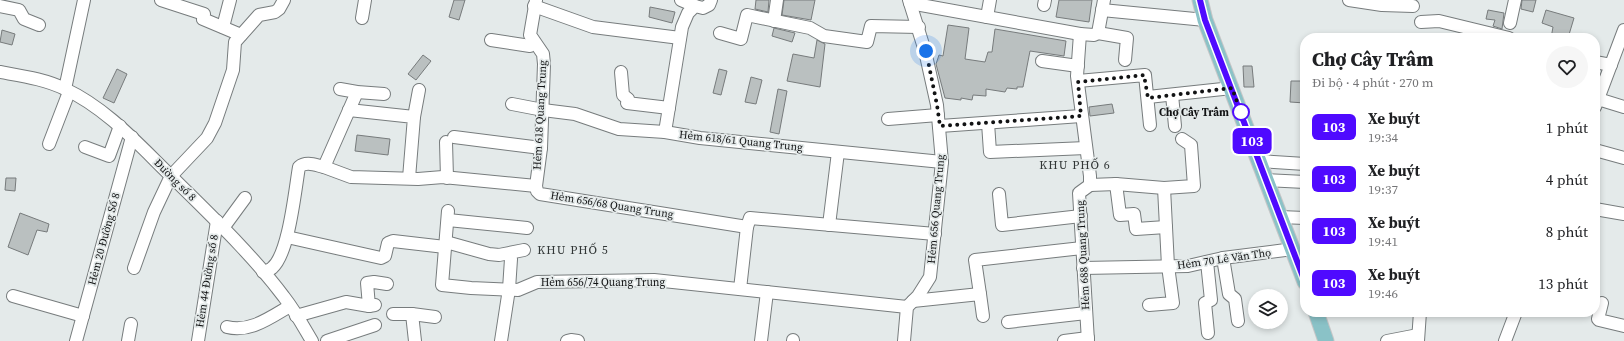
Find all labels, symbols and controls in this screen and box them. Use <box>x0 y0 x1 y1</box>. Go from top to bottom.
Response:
your location <box>916 41 936 61</box>
text: Chợ Cây Trâm <box>1312 46 1433 72</box>
button: heart <box>1546 46 1588 88</box>
street label: Hẻm 618 Quang Trung <box>530 59 550 170</box>
text: Đi bộ · 4 phút · 270 m <box>1312 74 1433 91</box>
marker: Chợ Cây Trâm <box>1232 103 1250 121</box>
place label: Chợ Cây Trâm <box>1159 105 1229 120</box>
text: Xe buýt <box>1368 108 1420 129</box>
text: 103 <box>1323 117 1345 137</box>
text: 1 phút <box>1546 117 1588 138</box>
street label: Hẻm 618/61 Quang Trung <box>678 127 804 155</box>
line badge: 103 <box>1229 128 1275 154</box>
text: 19:34 <box>1368 129 1398 146</box>
text: 103 <box>1241 131 1263 151</box>
street label: Hẻm 656 Quang Trung <box>924 153 948 264</box>
street label: Đường số 8 <box>151 156 199 204</box>
district label: KHU PHỐ 6 <box>1039 157 1111 173</box>
text: Xe buýt <box>1368 160 1420 181</box>
text: 103 <box>1323 169 1345 189</box>
text: 4 phút <box>1546 169 1588 190</box>
text: 19:37 <box>1368 181 1398 198</box>
street label: Hẻm 656/68 Quang Trung <box>549 188 675 222</box>
street label: Hẻm 20 Đường Số 8 <box>84 191 124 287</box>
street label: Hẻm 688 Quang Trung <box>1073 199 1093 310</box>
text: Xe buýt <box>1368 212 1420 233</box>
text: 103 <box>1323 221 1345 241</box>
text: 8 phút <box>1546 221 1588 242</box>
street label: Hẻm 44 Đường số 8 <box>192 233 222 329</box>
text: 19:41 <box>1368 233 1398 250</box>
district label: KHU PHỐ 5 <box>537 242 609 258</box>
street label: Hẻm 70 Lê Văn Thọ <box>1176 245 1272 273</box>
text: Xe buýt <box>1368 264 1420 285</box>
text: 103 <box>1323 273 1345 293</box>
text: 13 phút <box>1538 273 1588 294</box>
street label: Hẻm 656/74 Quang Trung <box>541 275 666 290</box>
text: 19:46 <box>1368 285 1398 302</box>
map controls <box>1248 289 1288 329</box>
button: layers <box>1248 289 1288 329</box>

